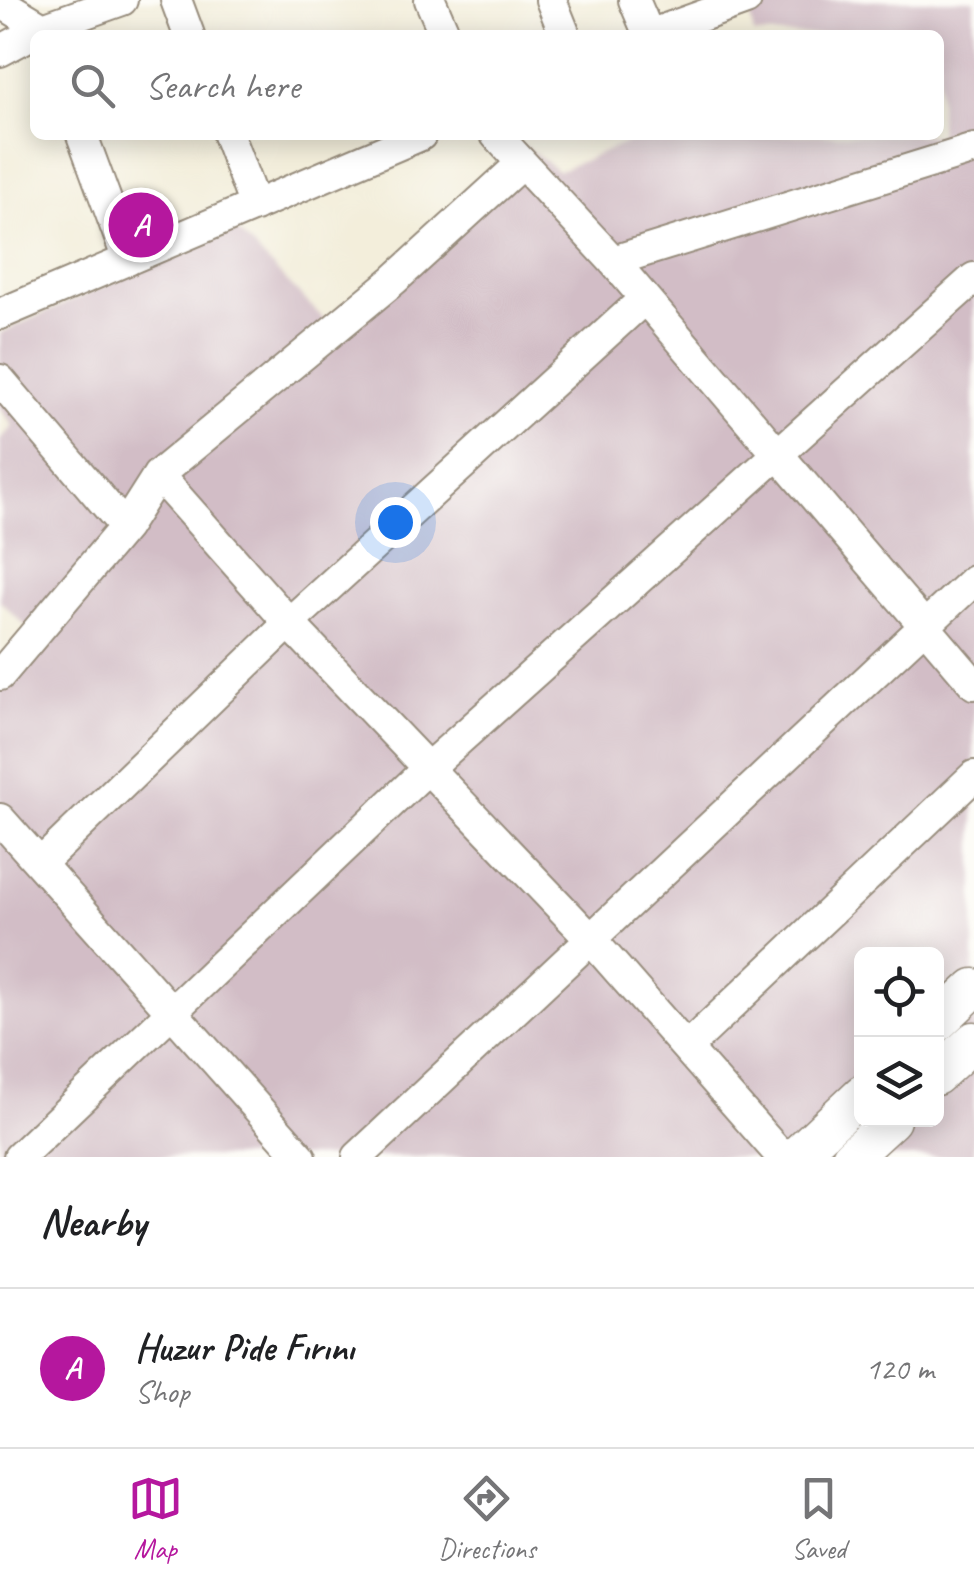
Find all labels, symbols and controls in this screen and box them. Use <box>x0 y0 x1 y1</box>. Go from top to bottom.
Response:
search box <box>30 30 944 140</box>
icon: search <box>65 58 120 113</box>
text: Search here <box>145 62 300 109</box>
pin: A <box>108 188 174 262</box>
your location <box>370 497 421 548</box>
map controls <box>854 947 944 1127</box>
button: locate <box>854 947 944 1037</box>
button: layers <box>854 1037 944 1127</box>
text: Nearby <box>40 1196 146 1249</box>
text: Huzur Pide Fırını <box>135 1324 354 1371</box>
text: A <box>64 1348 81 1389</box>
text: 120 m <box>865 1348 934 1389</box>
text: Shop <box>135 1371 189 1412</box>
tab: Map <box>128 1471 183 1566</box>
tab: Directions <box>438 1471 536 1566</box>
tab: Saved <box>791 1471 846 1566</box>

